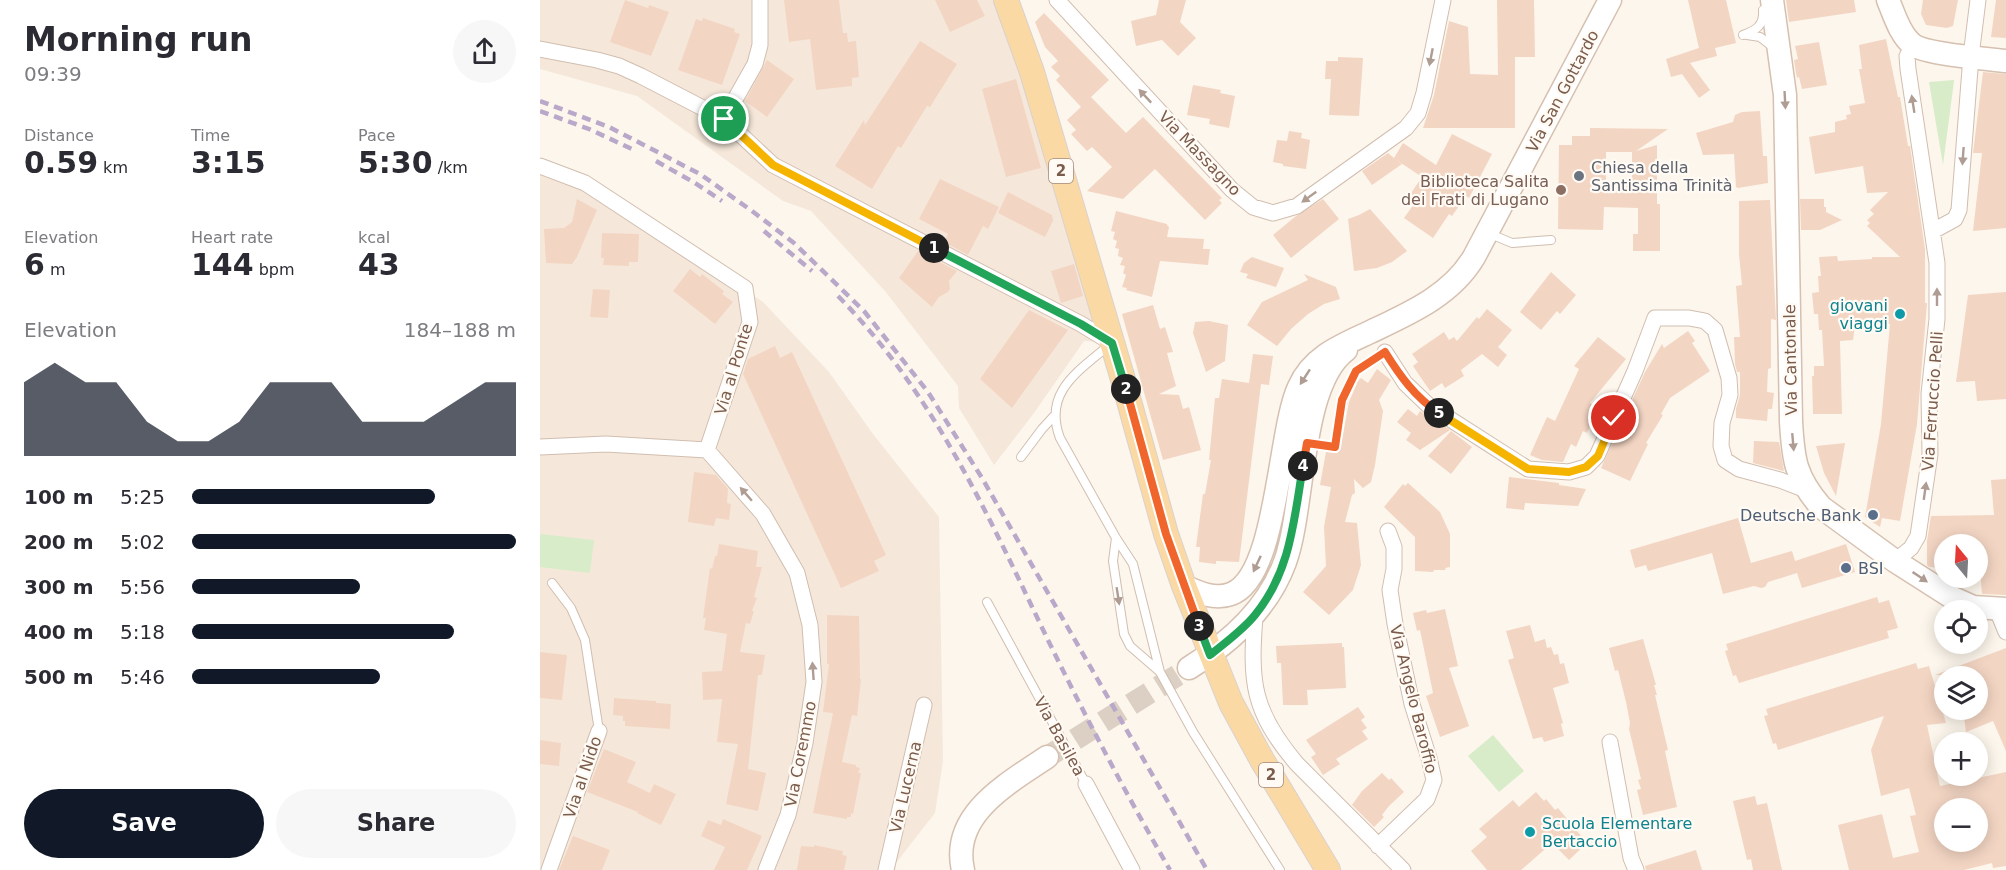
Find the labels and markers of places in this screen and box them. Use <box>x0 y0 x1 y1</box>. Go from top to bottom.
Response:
pin <box>698 93 749 144</box>
place label: Chiesa della Santissima Trinità <box>1591 158 1733 195</box>
marker: Chiesa della Santissima Trinità <box>1572 169 1586 183</box>
place label: Biblioteca Salita dei Frati di Lugano <box>1401 172 1549 209</box>
marker: Biblioteca Salita dei Frati di Lugano <box>1554 183 1568 197</box>
pin: 1 <box>919 233 949 263</box>
place label: giovani viaggi <box>1830 296 1888 333</box>
marker: giovani viaggi <box>1893 307 1907 321</box>
pin: 2 <box>1111 374 1141 404</box>
pin <box>1588 392 1639 443</box>
pin: 5 <box>1424 398 1454 428</box>
pin: 4 <box>1288 451 1318 481</box>
place label: Deutsche Bank <box>1740 506 1862 525</box>
marker: Deutsche Bank <box>1866 508 1880 522</box>
place label: BSI <box>1858 559 1884 578</box>
marker: BSI <box>1839 561 1853 575</box>
pin: 3 <box>1184 611 1214 641</box>
place label: Scuola Elementare Bertaccio <box>1542 814 1692 851</box>
marker: Scuola Elementare Bertaccio <box>1523 825 1537 839</box>

